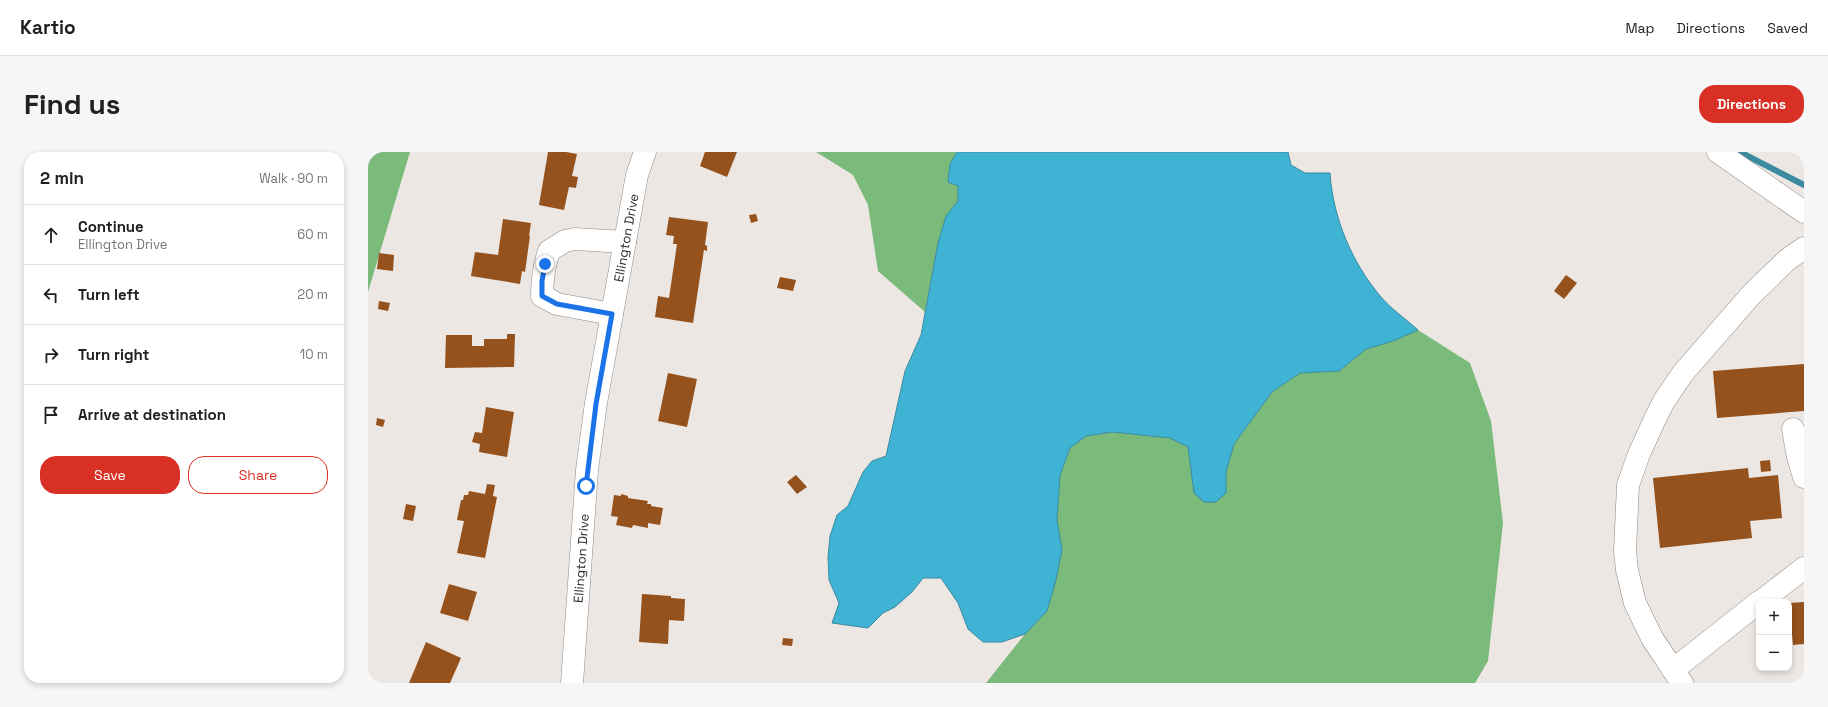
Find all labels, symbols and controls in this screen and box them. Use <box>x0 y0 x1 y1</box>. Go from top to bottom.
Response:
text: Kartio <box>20 15 76 40</box>
text: Map <box>1625 19 1655 37</box>
text: Directions <box>1677 19 1745 37</box>
text: Saved <box>1767 19 1808 37</box>
button: Directions <box>1699 85 1804 123</box>
text: Find us <box>24 86 121 122</box>
text: 2 min <box>40 167 84 189</box>
text: Walk · 90 m <box>259 170 328 187</box>
street label: Ellington Drive <box>610 192 642 283</box>
text: Continue <box>78 217 144 236</box>
icon: ahead <box>40 224 62 246</box>
text: 60 m <box>297 226 328 243</box>
text: Ellington Drive <box>78 236 167 253</box>
route end <box>536 255 554 273</box>
icon: left <box>40 284 62 306</box>
text: Turn left <box>78 285 140 304</box>
text: 20 m <box>297 286 328 303</box>
icon: right <box>40 344 62 366</box>
text: Turn right <box>78 345 149 364</box>
text: 10 m <box>300 346 328 363</box>
icon: arrive <box>40 404 62 426</box>
text: Arrive at destination <box>78 405 226 424</box>
button: Save <box>40 456 180 494</box>
button: Share <box>188 456 328 494</box>
route start <box>577 477 595 495</box>
street label: Ellington Drive <box>570 513 593 604</box>
map controls <box>1756 599 1792 671</box>
button: + <box>1756 599 1792 635</box>
button: − <box>1756 635 1792 671</box>

